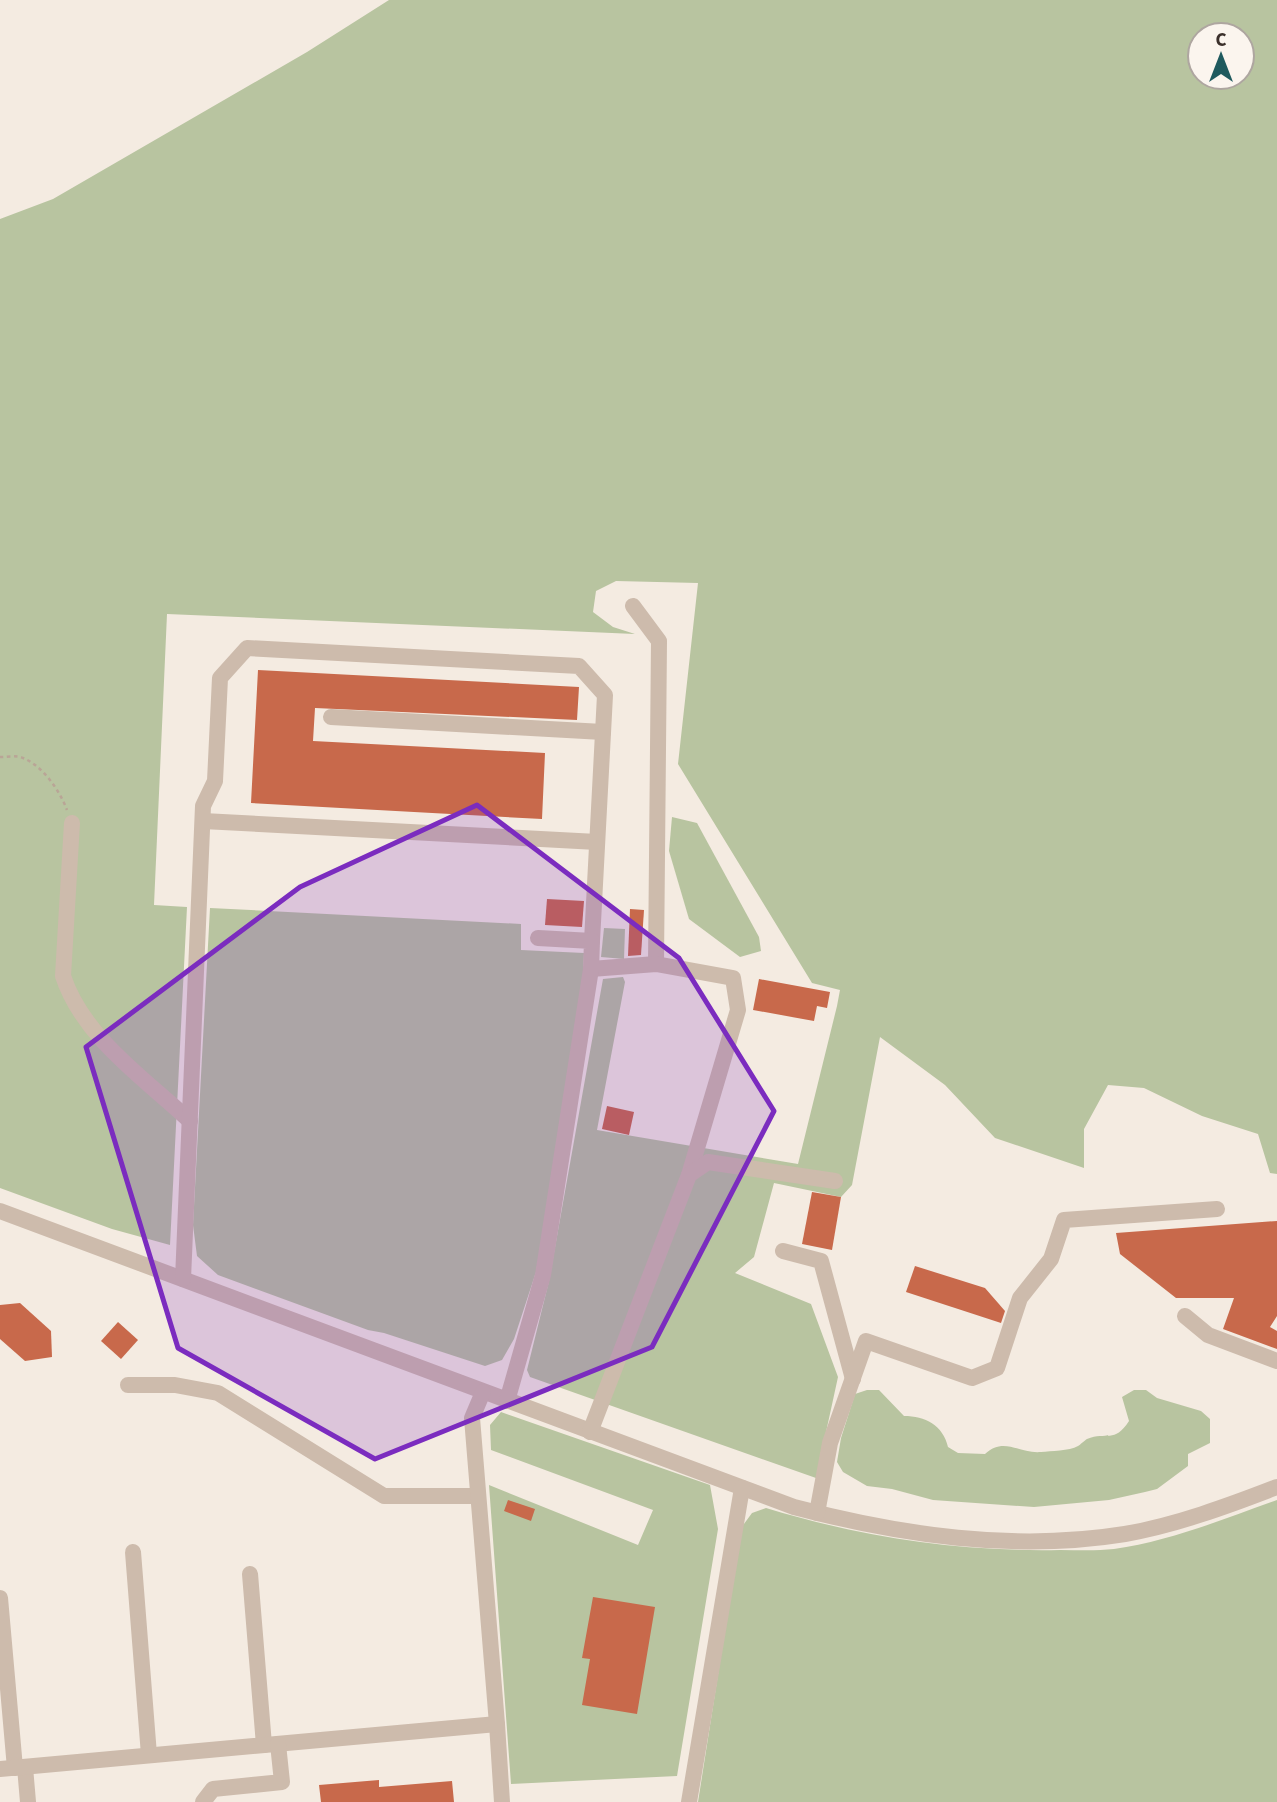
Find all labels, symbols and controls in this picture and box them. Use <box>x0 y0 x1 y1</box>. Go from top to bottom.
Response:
north arrow <box>1186 21 1256 91</box>
text: С <box>1215 27 1227 54</box>

